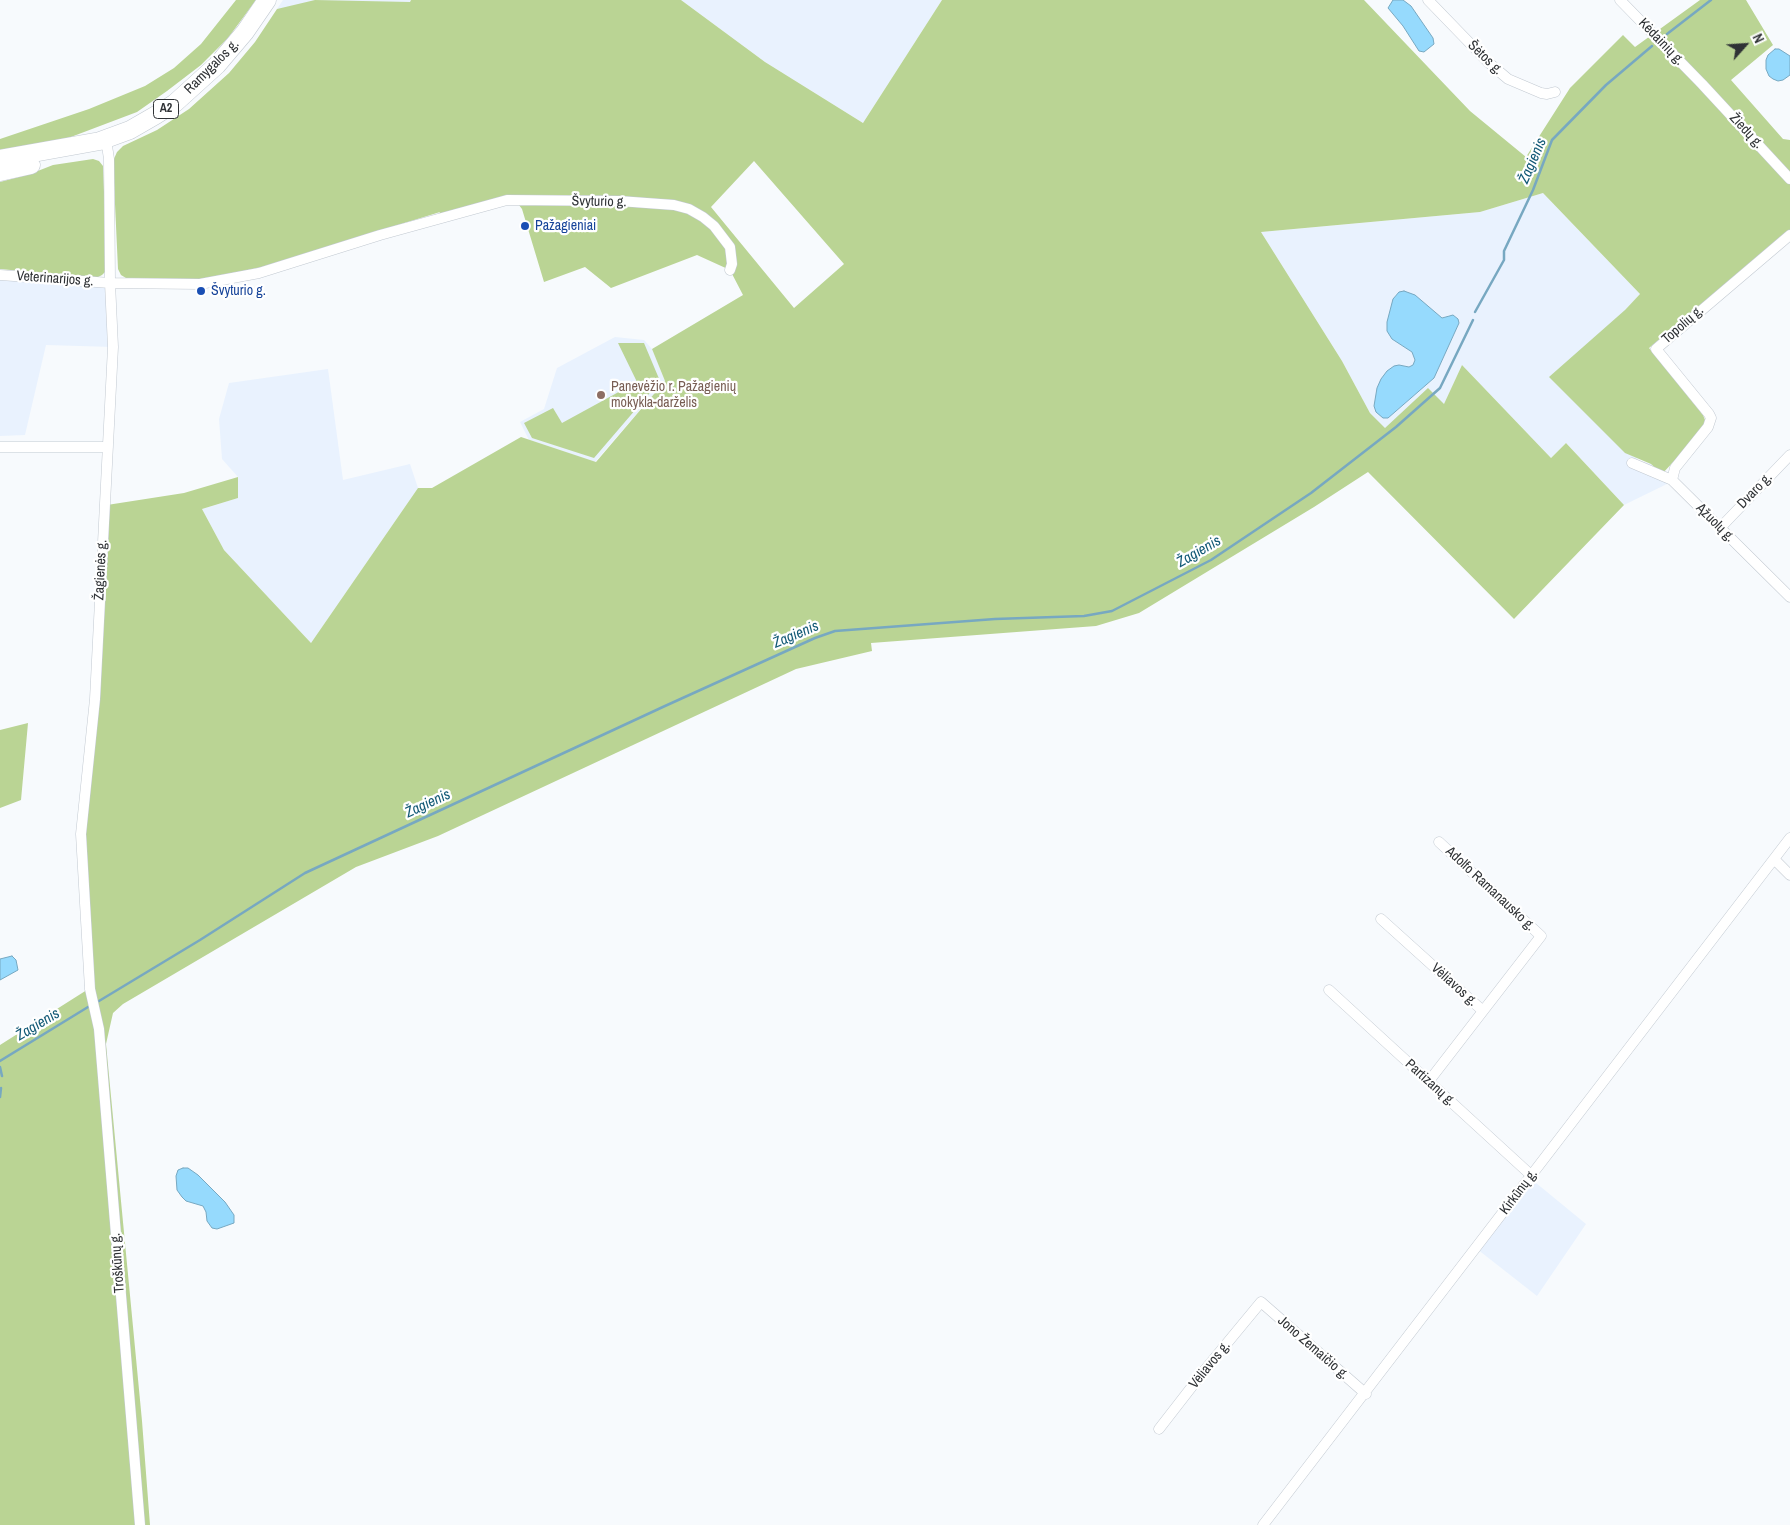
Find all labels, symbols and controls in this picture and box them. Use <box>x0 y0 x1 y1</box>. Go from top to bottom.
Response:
street label: Kėdainių g. <box>1635 15 1687 69</box>
north arrow <box>1720 20 1770 70</box>
text: N <box>1749 31 1768 46</box>
street label: Ramygalos g. <box>181 36 243 98</box>
street label: Šėtos g. <box>1464 37 1506 79</box>
road number: A2 <box>154 100 178 118</box>
street label: Žiedų g. <box>1725 110 1767 152</box>
water label: Žagienis <box>1515 135 1551 187</box>
street label: Švyturio g. <box>571 193 627 211</box>
place label: Pažagieniai <box>535 218 596 234</box>
marker: Pažagieniai <box>519 220 531 232</box>
street label: Veterinarijos g. <box>16 268 94 290</box>
place label: Švyturio g. <box>211 283 266 299</box>
marker: Švyturio g. <box>195 285 207 297</box>
street label: Topolių g. <box>1659 302 1707 348</box>
place label: Panevėžio r. Pažagienių mokykla-darželis <box>611 379 736 412</box>
marker: Panevėžio r. Pažagienių mokykla-darželis <box>595 389 607 401</box>
street label: Dvaro g. <box>1734 470 1776 512</box>
street label: Ąžuolų g. <box>1692 500 1738 546</box>
water label: Žagienis <box>1174 532 1224 572</box>
street label: Žagienės g. <box>91 539 111 601</box>
water label: Žagienis <box>770 617 822 653</box>
water label: Žagienis <box>403 786 453 822</box>
street label: Adolfo Ramanausko g. <box>1442 843 1538 935</box>
street label: Vėliavos g. <box>1428 960 1480 1010</box>
water label: Žagienis <box>13 1005 63 1045</box>
street label: Partizanų g. <box>1401 1056 1459 1110</box>
street label: Kirkūnų g. <box>1497 1166 1541 1218</box>
street label: Troškūnų g. <box>108 1232 128 1294</box>
street label: Jono Žemaičio g. <box>1274 1313 1352 1383</box>
street label: Vėliavos g. <box>1186 1338 1234 1392</box>

